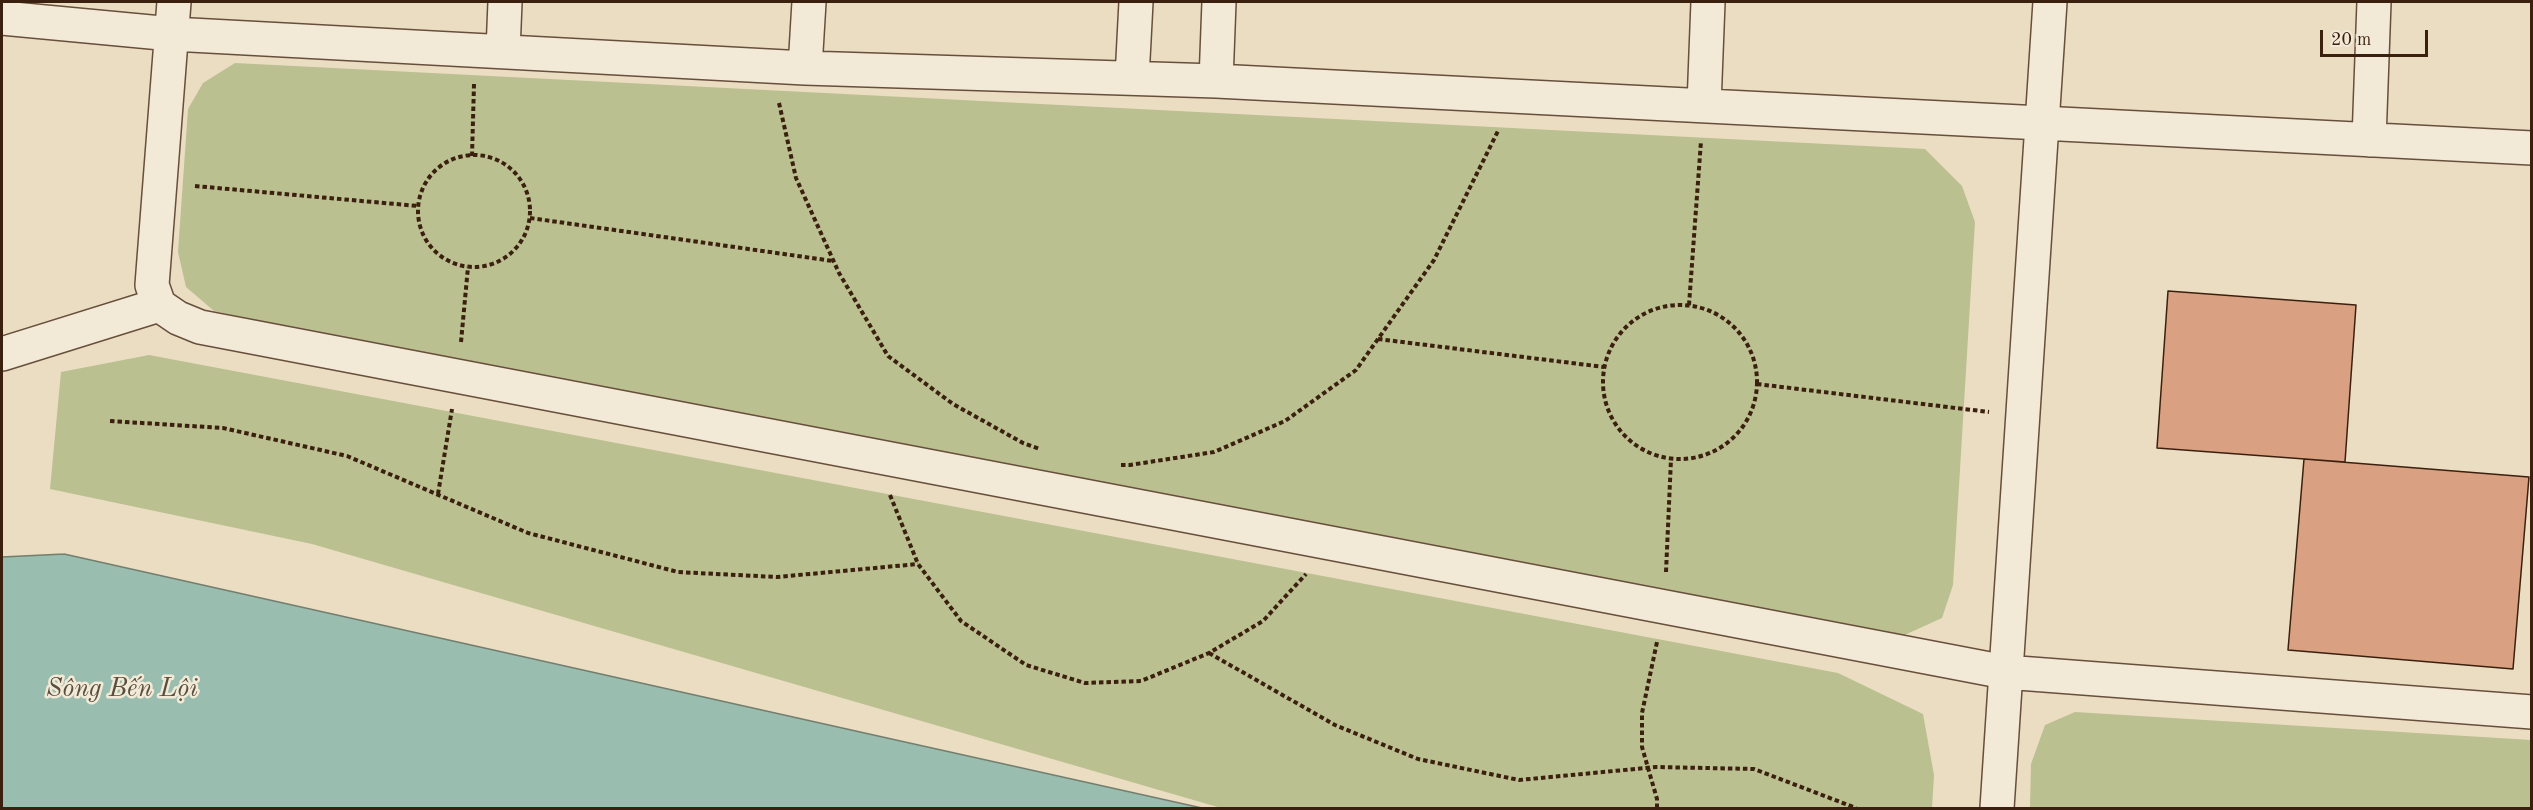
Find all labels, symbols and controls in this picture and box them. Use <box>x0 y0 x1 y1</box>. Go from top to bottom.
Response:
scale bar <box>2323 18 2431 56</box>
text: 20 m <box>2331 31 2371 49</box>
water label: Sông Bến Lội <box>46 673 198 705</box>

